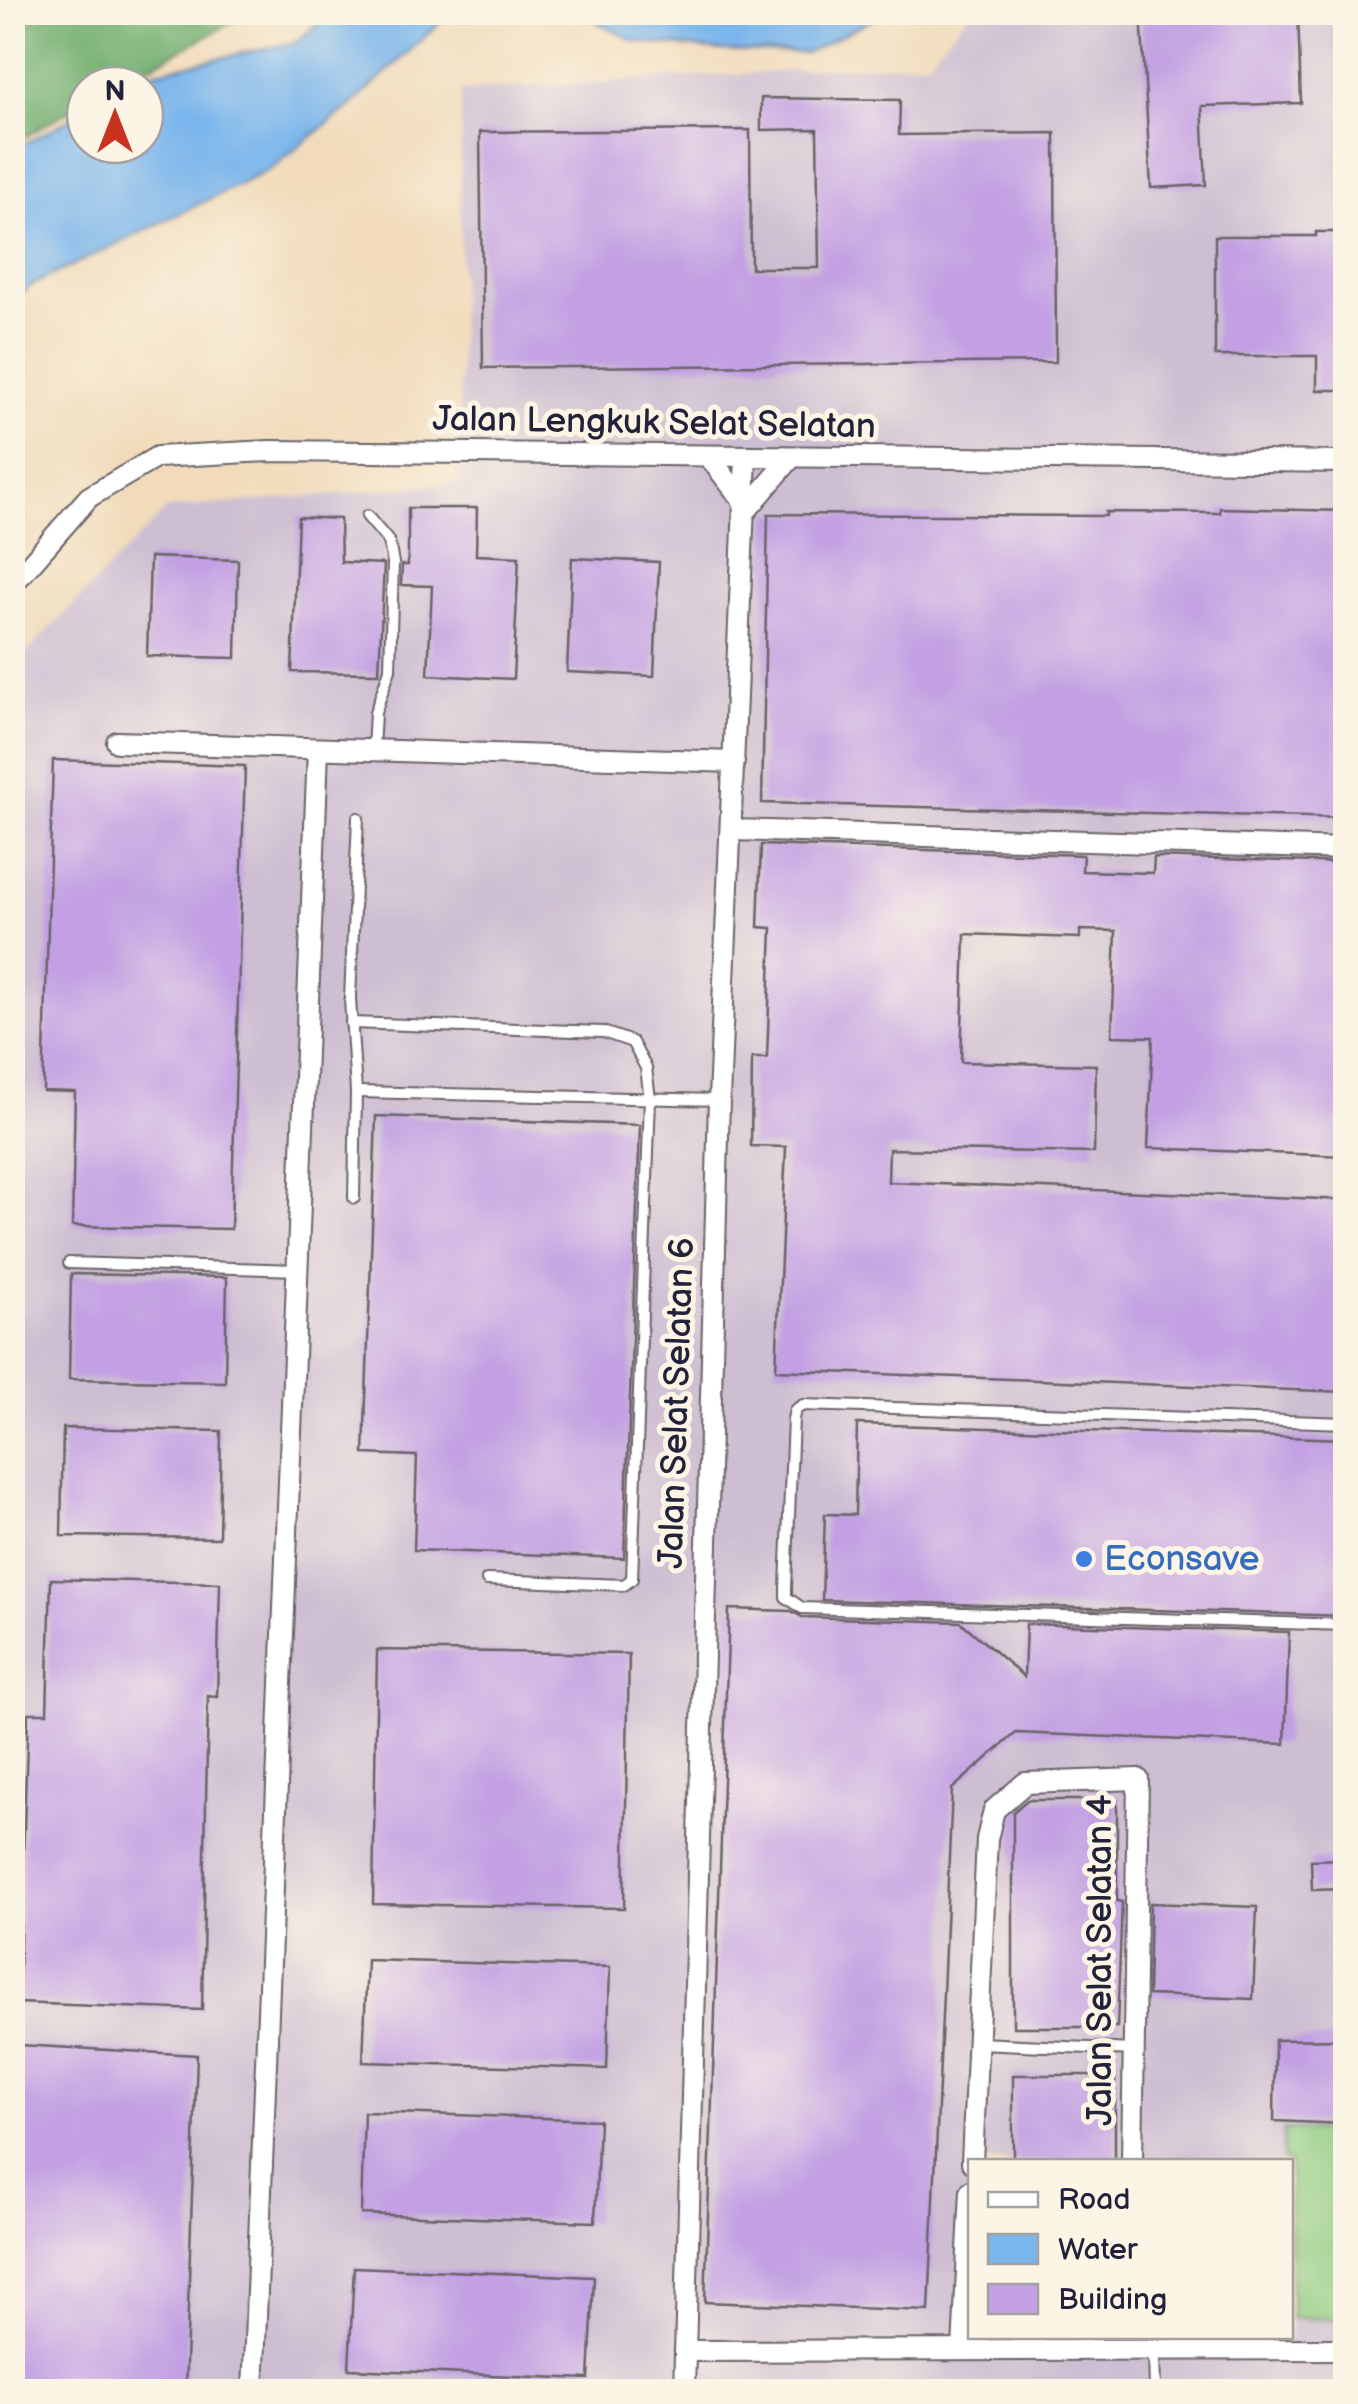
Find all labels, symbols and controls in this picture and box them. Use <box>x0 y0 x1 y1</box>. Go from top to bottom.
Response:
north arrow <box>65 65 165 165</box>
text: N <box>104 75 126 108</box>
street label: Jalan Lengkuk Selat Selatan <box>432 398 876 448</box>
street label: Jalan Selat Selatan 6 <box>650 1237 704 1569</box>
place label: Econsave <box>1104 1538 1260 1581</box>
marker: Econsave <box>1073 1548 1095 1570</box>
street label: Jalan Selat Selatan 4 <box>1079 1794 1122 2126</box>
legend <box>968 2159 1293 2339</box>
text: Road <box>1058 2182 1131 2218</box>
text: Water <box>1058 2232 1139 2268</box>
text: Building <box>1058 2282 1167 2318</box>

